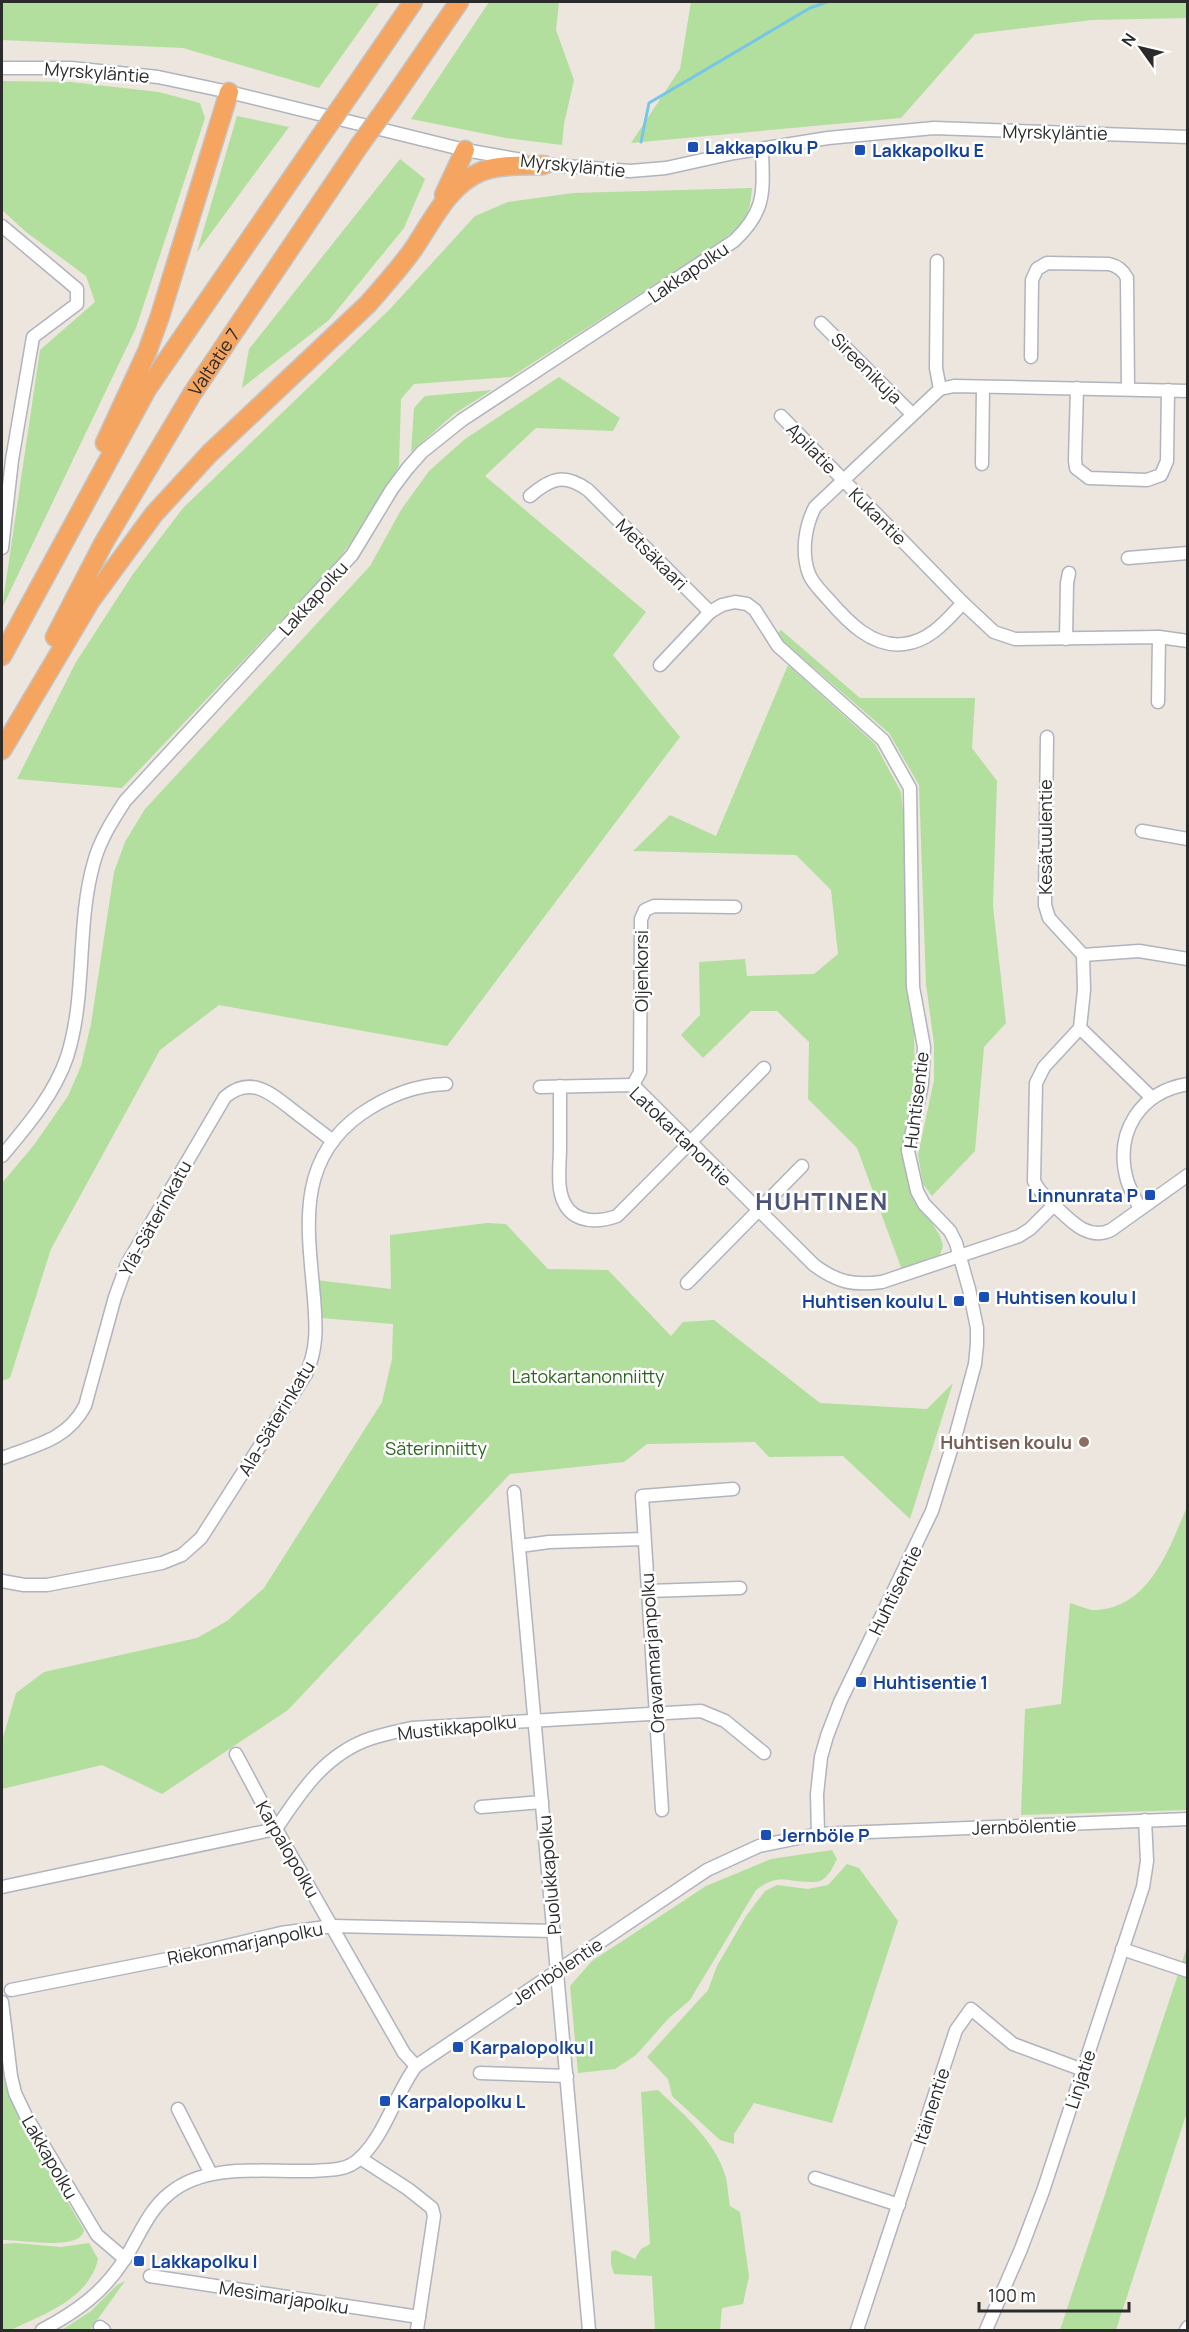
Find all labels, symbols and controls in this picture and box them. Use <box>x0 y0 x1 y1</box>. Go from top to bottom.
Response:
north arrow <box>1111 18 1171 78</box>
text: N <box>1116 29 1141 51</box>
street label: Myrskyläntie <box>44 56 150 88</box>
street label: Myrskyläntie <box>1002 119 1108 145</box>
place label: Lakkapolku P <box>705 135 818 159</box>
place label: Lakkapolku E <box>872 138 984 162</box>
marker: Lakkapolku P <box>686 140 700 154</box>
marker: Lakkapolku E <box>853 143 867 157</box>
street label: Myrskyläntie <box>519 148 627 182</box>
street label: Lakkapolku <box>643 236 733 308</box>
street label: Valtatie 7 <box>183 323 245 400</box>
street label: Sireenikuja <box>826 327 908 409</box>
street label: Apilatie <box>782 417 842 479</box>
street label: Kukantie <box>844 482 912 550</box>
street label: Metsäkaari <box>611 513 693 595</box>
street label: Lakkapolku <box>273 556 353 640</box>
street label: Kesätuulentie <box>1033 779 1057 895</box>
street label: Oljenkorsi <box>629 930 653 1012</box>
street label: Huhtisentie <box>898 1050 934 1150</box>
street label: Latokartanontie <box>625 1081 737 1191</box>
street label: Ylä-Säterinkatu <box>113 1156 197 1280</box>
place label: Linnunrata P <box>1028 1183 1138 1207</box>
district label: HUHTINEN <box>755 1184 889 1217</box>
marker: Linnunrata P <box>1143 1188 1157 1202</box>
place label: Huhtisen koulu I <box>996 1285 1136 1309</box>
place label: Huhtisen koulu L <box>802 1289 947 1313</box>
marker: Huhtisen koulu I <box>977 1290 991 1304</box>
marker: Huhtisen koulu L <box>952 1294 966 1308</box>
street label: Ala-Säterinkatu <box>232 1356 320 1480</box>
park label: Latokartanonniitty <box>511 1364 665 1388</box>
place label: Huhtisen koulu <box>940 1430 1072 1454</box>
marker: Huhtisen koulu <box>1077 1435 1091 1449</box>
park label: Säterinniitty <box>385 1436 487 1460</box>
street label: Huhtisentie <box>863 1541 927 1639</box>
street label: Oravanmarjanpolku <box>634 1572 670 1734</box>
place label: Huhtisentie 1 <box>873 1670 988 1694</box>
marker: Huhtisentie 1 <box>854 1675 868 1689</box>
street label: Mustikkapolku <box>396 1709 518 1745</box>
street label: Karpalopolku <box>251 1796 325 1902</box>
street label: Jernbölentie <box>971 1812 1077 1840</box>
street label: Puolukkapolku <box>532 1814 566 1936</box>
place label: Jernböle P <box>778 1823 869 1847</box>
marker: Jernböle P <box>759 1828 773 1842</box>
street label: Riekonmarjanpolku <box>165 1916 325 1970</box>
street label: Jernbölentie <box>507 1932 607 2010</box>
place label: Karpalopolku I <box>470 2035 594 2059</box>
marker: Karpalopolku I <box>451 2040 465 2054</box>
street label: Linjatie <box>1059 2047 1101 2111</box>
street label: Itäinentie <box>907 2065 955 2147</box>
place label: Karpalopolku L <box>397 2089 526 2113</box>
marker: Karpalopolku L <box>378 2094 392 2108</box>
street label: Lakkapolku <box>17 2111 83 2203</box>
place label: Lakkapolku I <box>151 2249 258 2273</box>
marker: Lakkapolku I <box>132 2254 146 2268</box>
street label: Mesimarjapolku <box>218 2275 350 2319</box>
scale bar <box>979 2275 1129 2313</box>
text: 100 m <box>988 2283 1036 2307</box>

